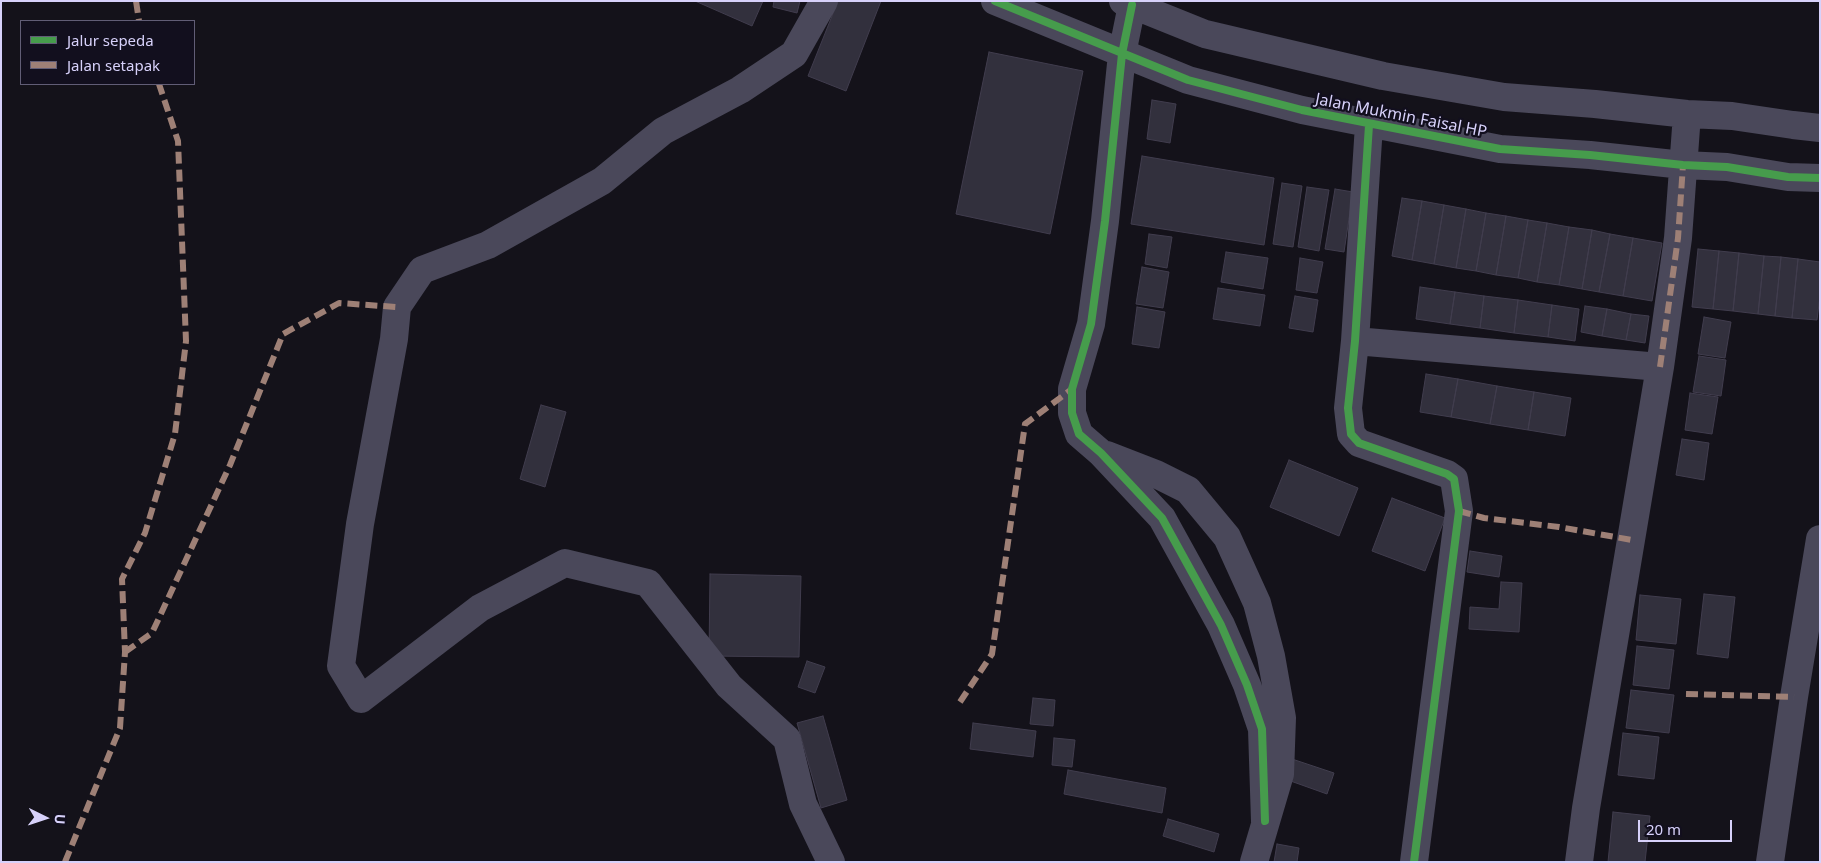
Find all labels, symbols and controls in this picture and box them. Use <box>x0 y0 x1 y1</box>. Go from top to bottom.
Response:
legend <box>20 20 195 85</box>
text: Jalur sepeda <box>67 30 154 50</box>
text: Jalan setapak <box>67 55 160 75</box>
street label: Jalan Mukmin Faisal HP <box>1314 90 1488 142</box>
north arrow <box>20 793 70 843</box>
scale bar <box>1641 810 1735 842</box>
text: U <box>51 813 70 825</box>
text: 20 m <box>1646 819 1681 839</box>

